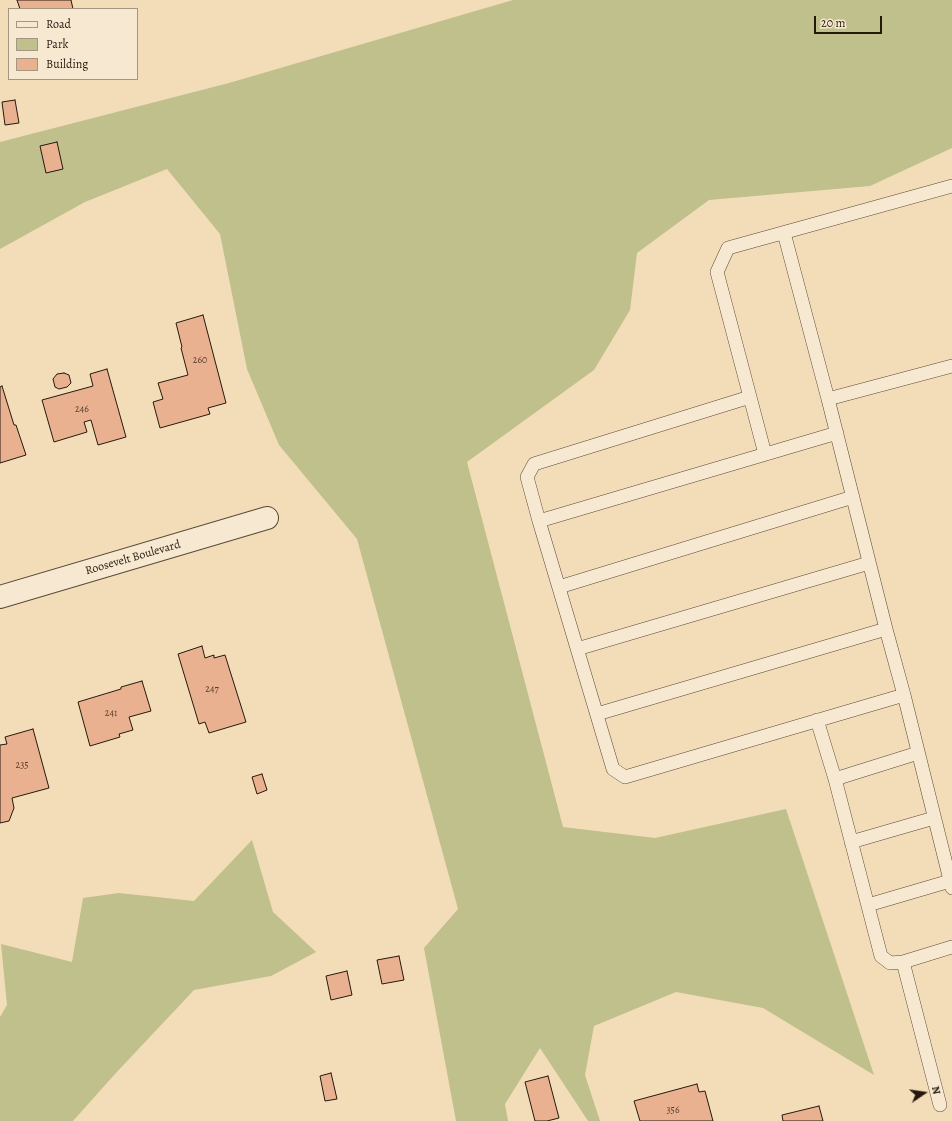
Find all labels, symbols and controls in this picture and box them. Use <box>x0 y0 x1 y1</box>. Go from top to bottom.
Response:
legend <box>8 8 138 80</box>
scale bar <box>816 8 884 34</box>
text: 20 m <box>821 15 845 31</box>
text: Road <box>46 16 71 32</box>
text: Park <box>46 36 69 52</box>
text: Building <box>46 56 88 72</box>
house number: 260 <box>193 355 207 367</box>
house number: 246 <box>75 404 89 416</box>
street label: Roosevelt Boulevard <box>84 538 182 578</box>
house number: 247 <box>205 684 219 696</box>
house number: 241 <box>105 708 117 720</box>
house number: 235 <box>15 760 29 772</box>
north arrow <box>904 1073 944 1113</box>
text: N <box>928 1085 944 1096</box>
house number: 356 <box>666 1105 680 1117</box>

